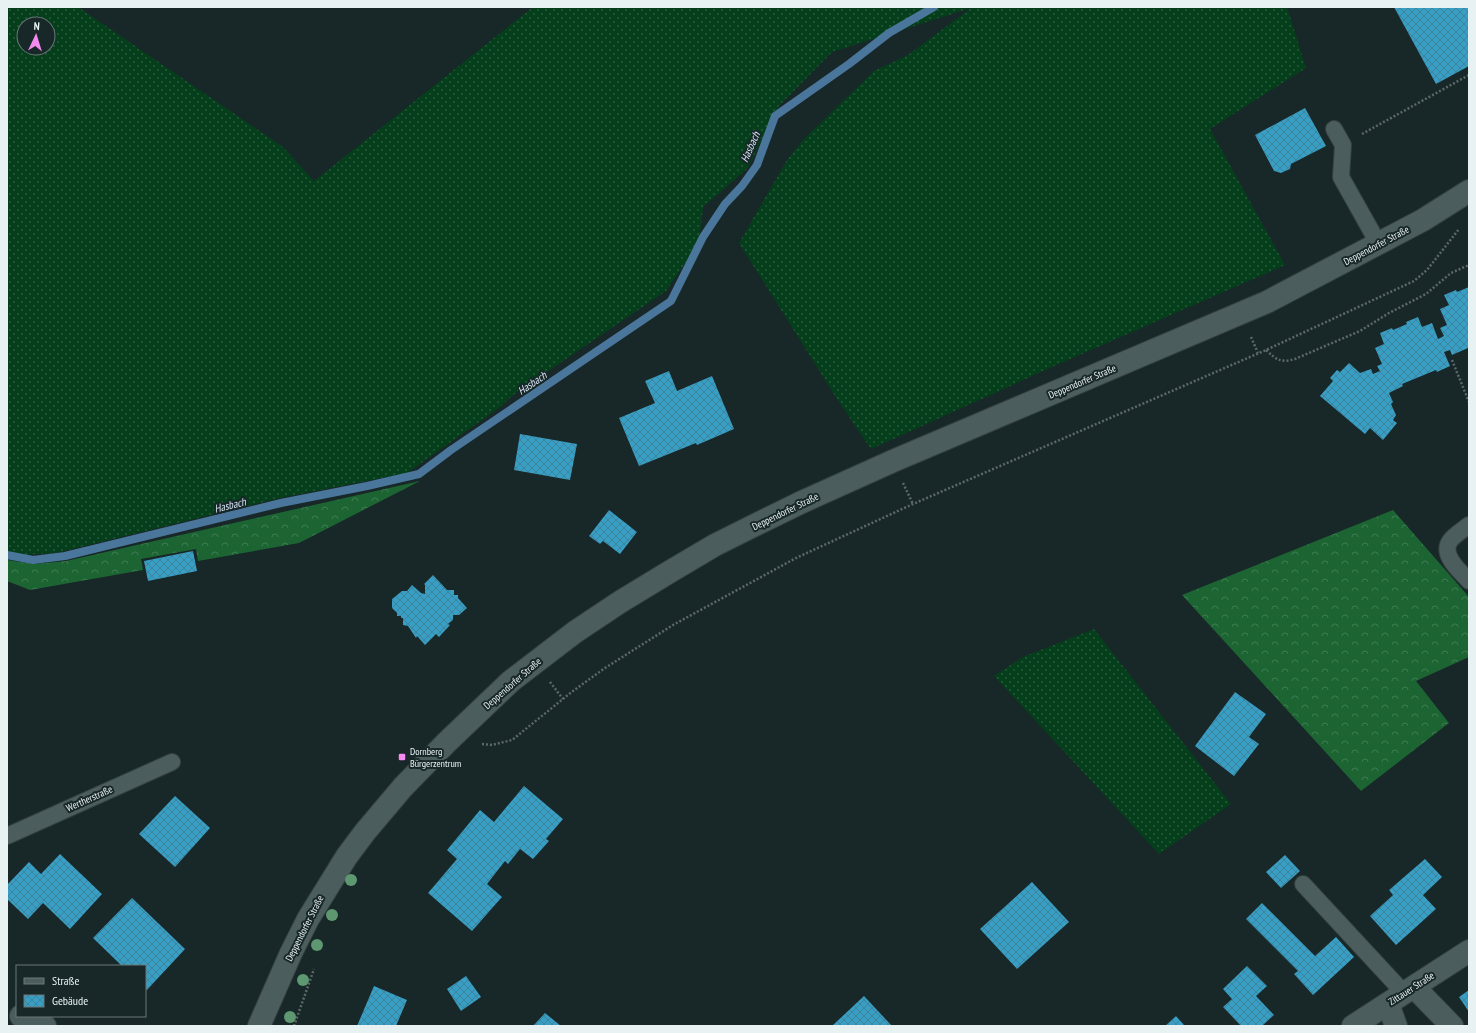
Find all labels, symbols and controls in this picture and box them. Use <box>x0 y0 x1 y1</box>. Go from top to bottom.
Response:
north arrow <box>16 16 56 56</box>
text: N <box>33 19 40 33</box>
water label: Hasbach <box>737 129 763 164</box>
street label: Deppendorfer Straße <box>1341 223 1411 268</box>
street label: Deppendorfer Straße <box>1046 361 1118 402</box>
water label: Hasbach <box>515 368 550 398</box>
street label: Deppendorfer Straße <box>750 490 821 533</box>
water label: Hasbach <box>213 494 248 516</box>
street label: Deppendorfer Straße <box>481 655 544 712</box>
place label: Dornberg Bürgerzentrum <box>410 745 461 770</box>
marker: Dornberg Bürgerzentrum <box>397 752 407 762</box>
street label: Wertherstraße <box>64 782 114 814</box>
street label: Deppendorfer Straße <box>282 893 327 963</box>
legend <box>16 965 146 1017</box>
street label: Zittauer Straße <box>1386 969 1437 1008</box>
text: Straße <box>52 973 79 988</box>
text: Gebäude <box>52 993 88 1008</box>

